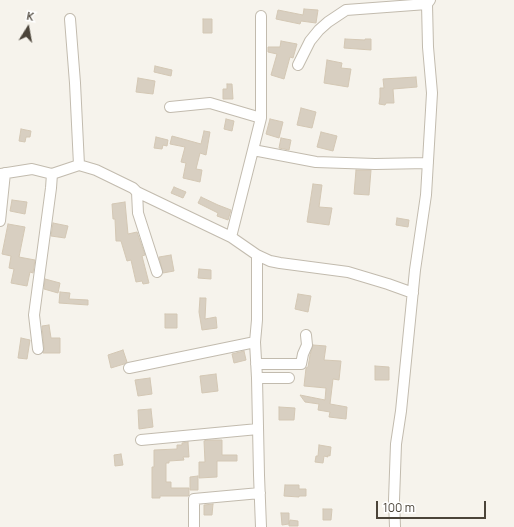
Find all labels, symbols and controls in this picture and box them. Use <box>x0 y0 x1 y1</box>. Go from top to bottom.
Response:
north arrow <box>8 8 48 48</box>
text: K <box>25 8 35 24</box>
scale bar <box>378 493 488 519</box>
text: 100 m <box>383 499 415 516</box>

